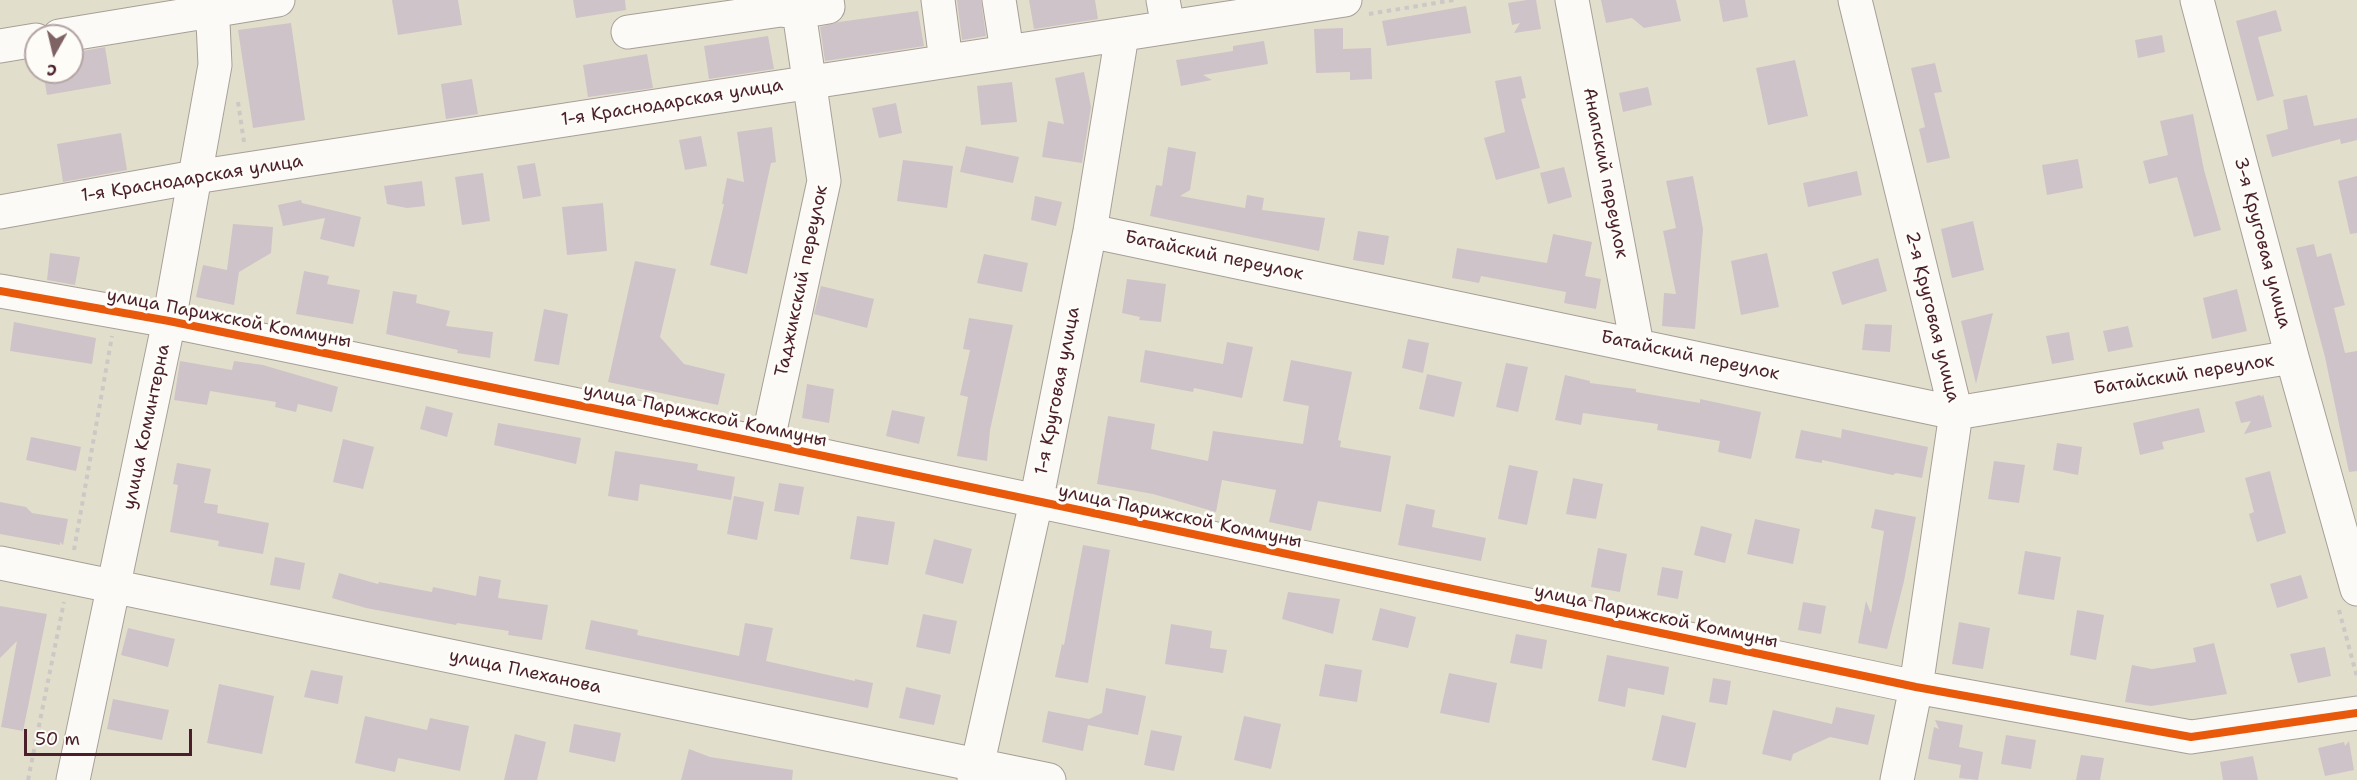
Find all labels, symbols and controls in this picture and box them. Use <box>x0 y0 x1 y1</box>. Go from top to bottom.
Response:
north arrow <box>24 24 84 84</box>
text: С <box>45 59 58 81</box>
street label: 1-я Краснодарская улица <box>559 75 785 131</box>
street label: Анапский переулок <box>1578 86 1632 260</box>
street label: 1-я Краснодарская улица <box>79 151 305 207</box>
street label: 3-я Круговая улица <box>2229 155 2295 331</box>
street label: Таджикский переулок <box>771 183 833 379</box>
street label: Батайский переулок <box>1123 227 1305 285</box>
street label: 2-я Круговая улица <box>1900 229 1964 405</box>
street label: улица Парижской Коммуны <box>105 285 353 353</box>
street label: 1-я Круговая улица <box>1031 305 1085 477</box>
street label: Батайский переулок <box>1599 327 1781 385</box>
street label: улица Коминтерна <box>119 342 175 512</box>
street label: Батайский переулок <box>2092 350 2276 400</box>
street label: улица Парижской Коммуны <box>581 380 829 452</box>
street label: улица Парижской Коммуны <box>1056 481 1304 553</box>
street label: улица Парижской Коммуны <box>1532 581 1780 653</box>
street label: улица Плеханова <box>447 645 603 699</box>
scale bar <box>27 717 195 755</box>
text: 50 m <box>35 727 80 751</box>

